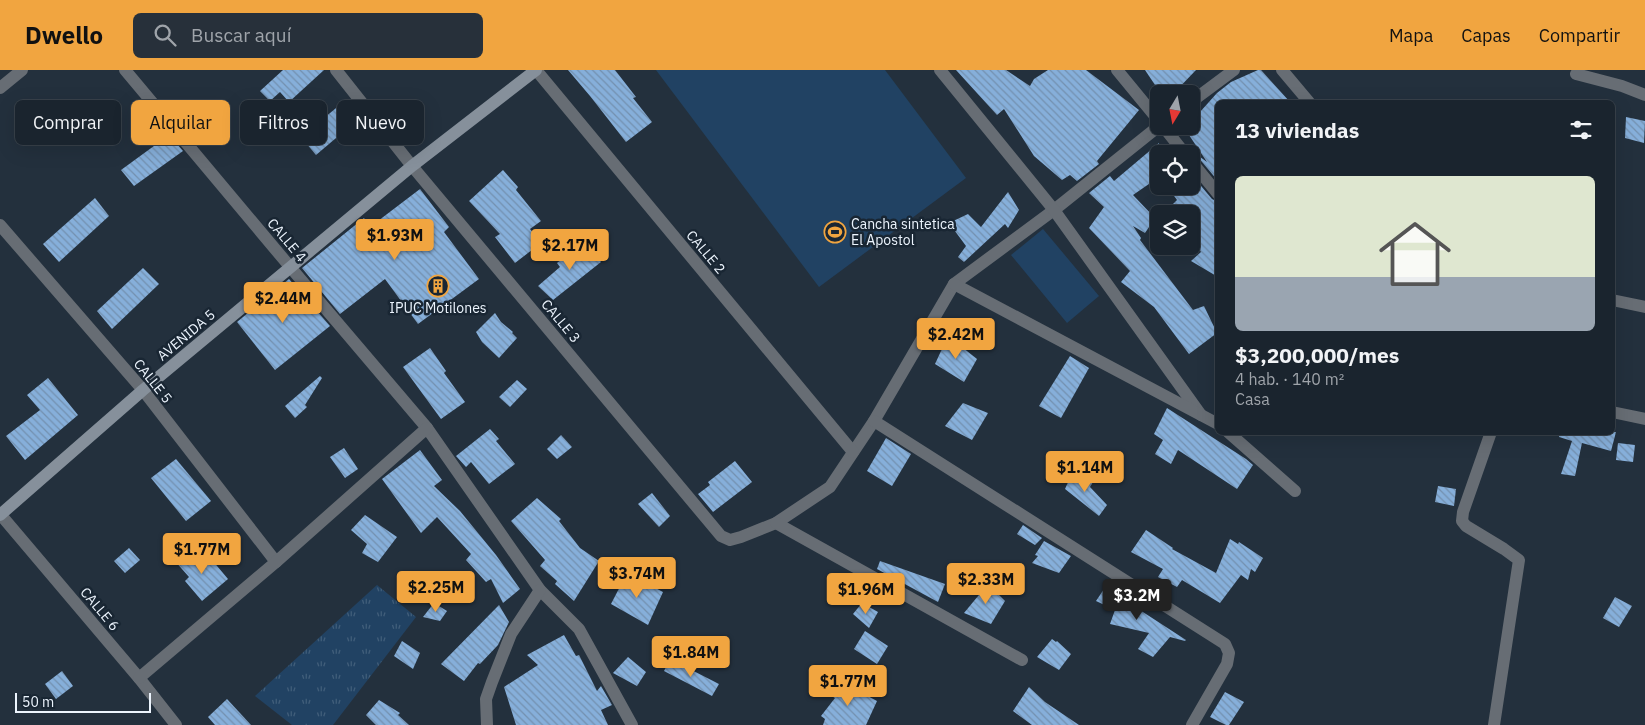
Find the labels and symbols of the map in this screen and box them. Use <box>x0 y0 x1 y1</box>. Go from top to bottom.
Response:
north arrow <box>1150 85 1200 135</box>
street label: CALLE 4 <box>264 214 310 266</box>
place label: Cancha sintetica El Apostol <box>851 215 955 249</box>
pin: $1.93M <box>354 218 436 261</box>
sports icon: Cancha sintetica El Apostol <box>823 220 847 244</box>
street label: CALLE 2 <box>683 226 729 278</box>
pin: $2.17M <box>529 228 611 271</box>
building icon: IPUC Motilones <box>426 274 450 298</box>
pin: $2.44M <box>242 282 324 324</box>
street label: CALLE 3 <box>538 295 584 347</box>
place label: IPUC Motilones <box>389 299 487 317</box>
street label: AVENIDA 5 <box>153 305 219 365</box>
pin: $2.42M <box>915 318 997 360</box>
street label: CALLE 5 <box>130 355 176 407</box>
pin: $1.14M <box>1044 450 1126 493</box>
pin: $1.77M <box>161 532 243 575</box>
pin: $3.74M <box>596 556 678 599</box>
pin: $2.33M <box>945 562 1027 605</box>
pin: $2.25M <box>395 570 477 613</box>
pin: $1.96M <box>825 572 907 615</box>
pin: $3.2M <box>1102 578 1172 621</box>
street label: CALLE 6 <box>77 583 123 635</box>
pin: $1.84M <box>650 636 732 678</box>
pin: $1.77M <box>807 664 889 707</box>
scale bar <box>15 690 151 713</box>

